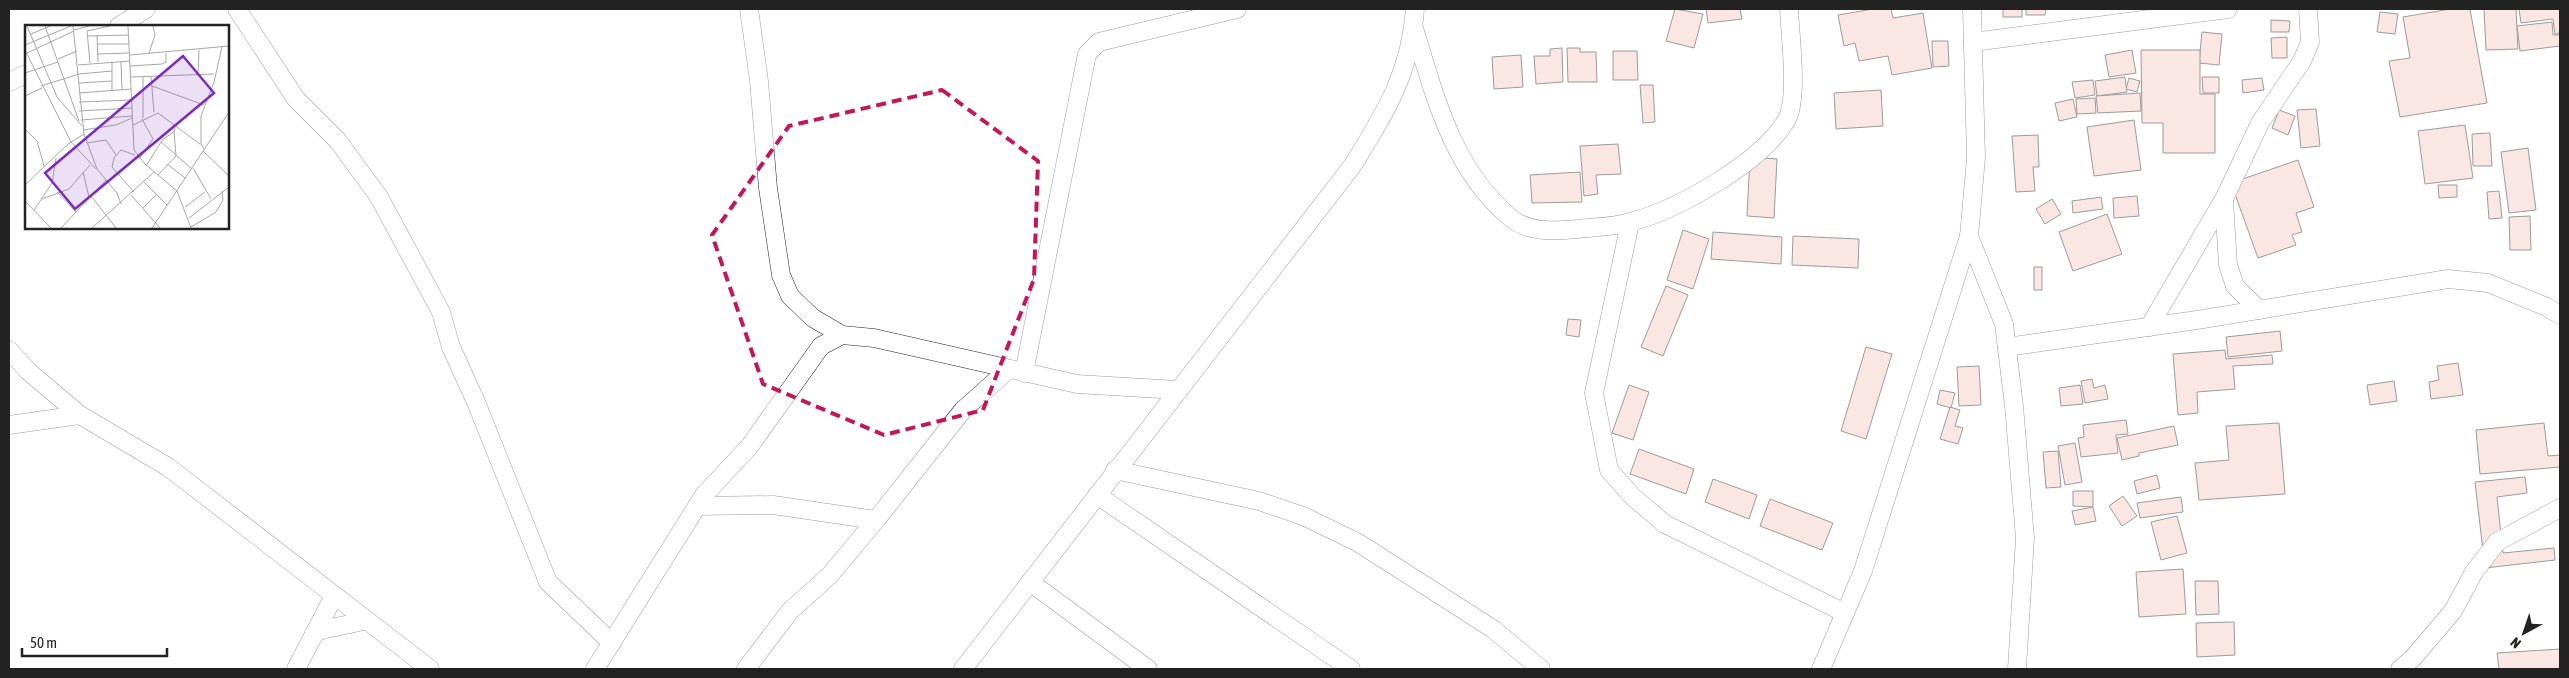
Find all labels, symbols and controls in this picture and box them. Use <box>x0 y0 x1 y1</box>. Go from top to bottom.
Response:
inset map <box>25 25 229 229</box>
north arrow <box>2499 608 2549 658</box>
scale bar <box>22 626 168 658</box>
text: 50 m <box>30 634 57 651</box>
text: N <box>2507 634 2524 652</box>

